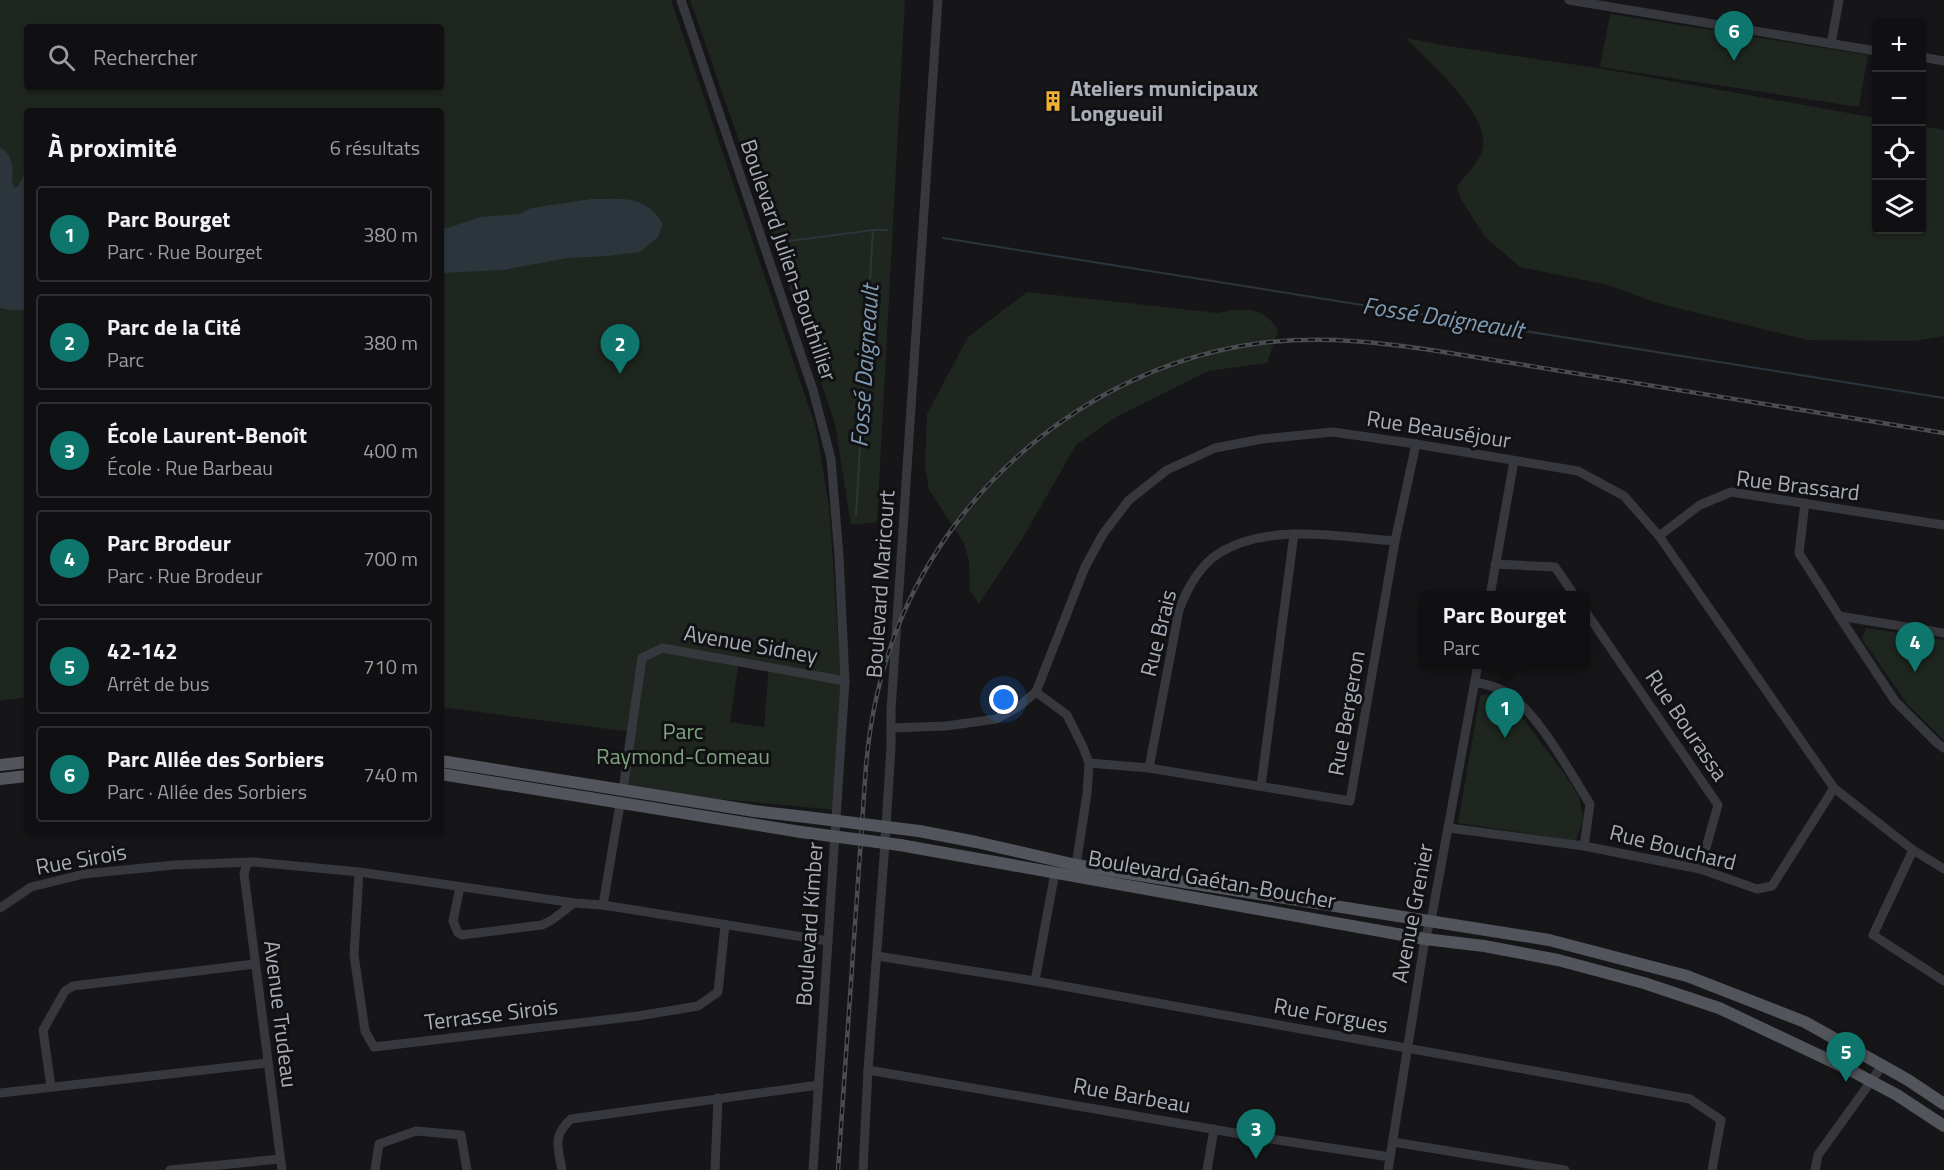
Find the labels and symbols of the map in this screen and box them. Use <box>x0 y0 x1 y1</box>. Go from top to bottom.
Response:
pin: 6 <box>1714 11 1754 61</box>
place label: Ateliers municipaux Longueuil <box>1070 71 1259 130</box>
building icon: Ateliers municipaux Longueuil <box>1041 89 1065 113</box>
street label: Boulevard Julien-Bouthillier <box>732 135 846 386</box>
water label: Fossé Daigneault <box>840 280 888 448</box>
water label: Fossé Daigneault <box>1360 287 1530 348</box>
pin: 2 <box>600 324 640 374</box>
street label: Rue Beauséjour <box>1364 401 1514 457</box>
street label: Rue Brassard <box>1735 461 1861 509</box>
street label: Boulevard Maricourt <box>856 489 904 679</box>
street label: Rue Brais <box>1131 586 1185 680</box>
street label: Avenue Sidney <box>681 616 821 673</box>
pin: 4 <box>1896 622 1934 672</box>
street label: Rue Bergeron <box>1318 648 1374 778</box>
street label: Rue Bourassa <box>1637 662 1737 788</box>
your location <box>989 685 1018 714</box>
pin: 1 <box>1486 688 1524 738</box>
park label: Parc Raymond-Comeau <box>596 714 770 773</box>
street label: Rue Bouchard <box>1606 815 1740 879</box>
street label: Rue Sirois <box>33 834 129 884</box>
street label: Boulevard Gaétan-Boucher <box>1086 840 1339 918</box>
street label: Avenue Grenier <box>1382 840 1442 985</box>
street label: Boulevard Kimber <box>786 841 832 1007</box>
street label: Avenue Trudeau <box>255 938 307 1090</box>
street label: Rue Forgues <box>1271 988 1391 1042</box>
street label: Terrasse Sirois <box>422 989 560 1039</box>
pin: 5 <box>1826 1032 1866 1082</box>
street label: Rue Barbeau <box>1071 1068 1193 1122</box>
pin: 3 <box>1236 1110 1276 1159</box>

